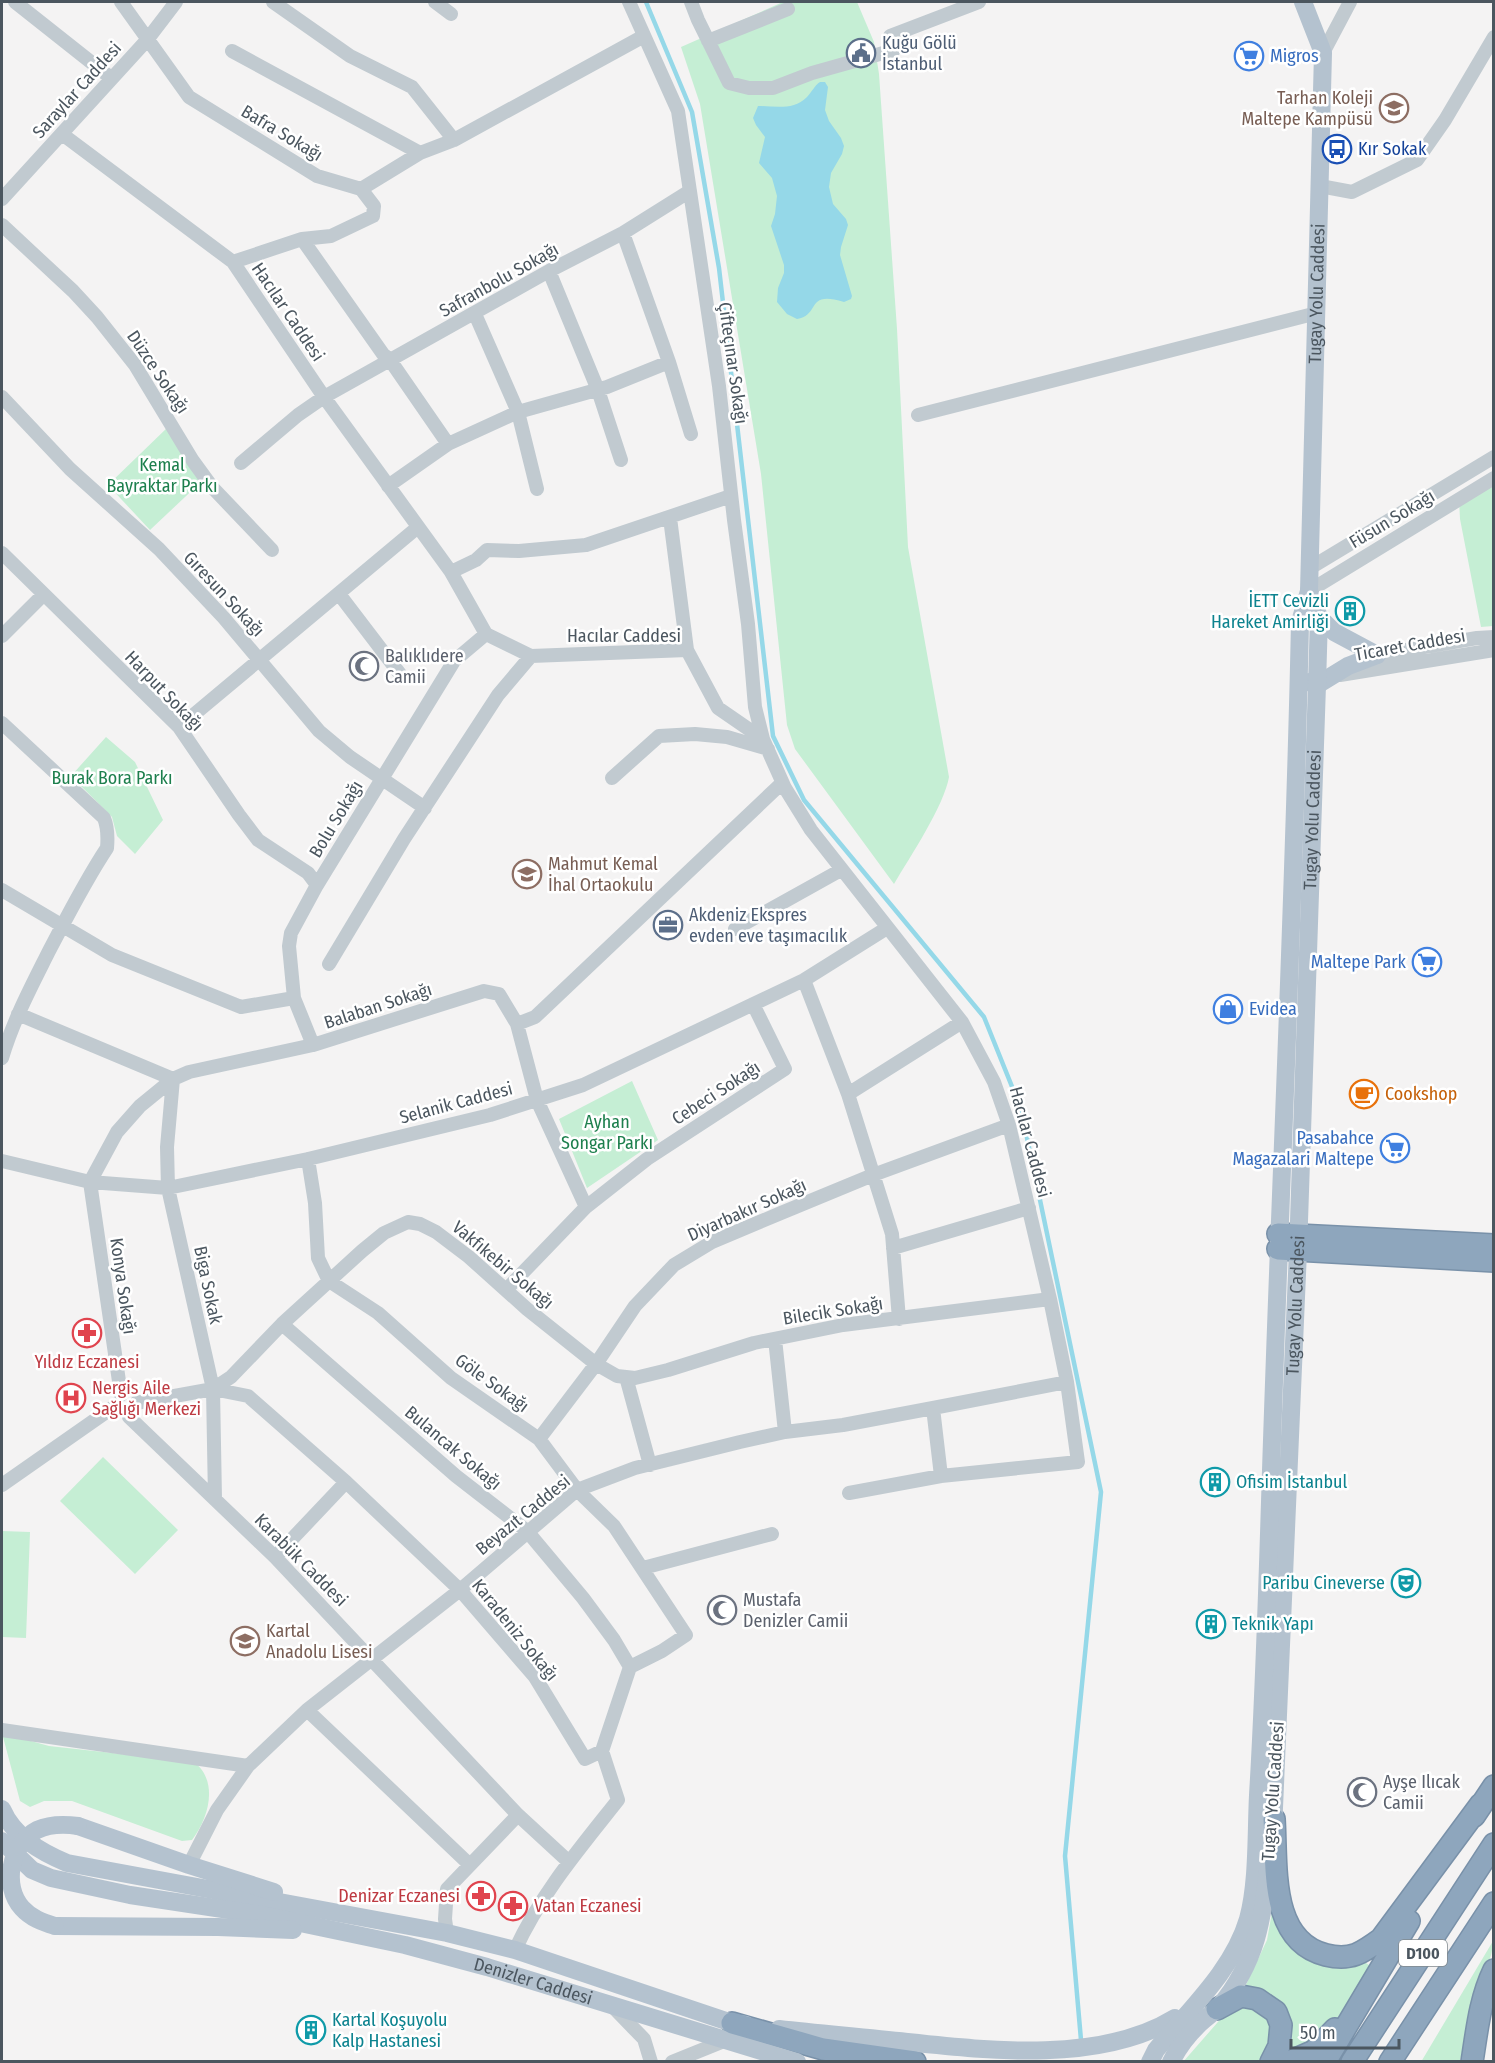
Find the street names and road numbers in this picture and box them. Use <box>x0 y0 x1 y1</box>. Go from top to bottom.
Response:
street label: Saraylar Caddesi <box>28 37 126 143</box>
street label: Bafra Sokağı <box>237 100 327 166</box>
street label: Tugay Yolu Caddesi <box>1304 223 1330 364</box>
street label: Safranbolu Sokağı <box>436 238 562 322</box>
street label: Hacılar Caddesi <box>247 259 329 365</box>
street label: Çifteçınar Sokağı <box>714 301 752 425</box>
street label: Düzce Sokağı <box>122 326 194 418</box>
street label: Füsun Sokağı <box>1345 485 1439 553</box>
street label: Gıresun Sokağı <box>179 547 269 641</box>
street label: Ticaret Caddesi <box>1353 624 1467 666</box>
street label: Hacılar Caddesi <box>567 625 681 647</box>
street label: Harput Sokağı <box>120 646 208 736</box>
street label: Tugay Yolu Caddesi <box>1299 749 1326 890</box>
street label: Bolu Sokağı <box>304 777 368 861</box>
street label: Balaban Sokağı <box>321 978 435 1034</box>
street label: Cebeci Sokağı <box>668 1056 764 1130</box>
street label: Selanik Caddesi <box>397 1077 515 1129</box>
street label: Hacılar Caddesi <box>1005 1084 1055 1200</box>
street label: Diyarbakır Sokağı <box>684 1174 810 1246</box>
street label: Vakfıkebir Sokağı <box>448 1216 558 1314</box>
street label: Tugay Yolu Caddesi <box>1282 1235 1310 1376</box>
street label: Konya Sokağı <box>105 1236 141 1336</box>
street label: Biga Sokak <box>189 1244 227 1327</box>
street label: Bilecik Sokağı <box>781 1292 885 1330</box>
street label: Göle Sokağı <box>451 1349 533 1417</box>
street label: Bulancak Sokağı <box>400 1401 506 1495</box>
street label: Beyazıt Caddesi <box>471 1470 575 1560</box>
street label: Karabük Caddesi <box>250 1509 352 1611</box>
street label: Karadeniz Sokağı <box>467 1575 563 1685</box>
street label: Tugay Yolu Caddesi <box>1257 1720 1289 1862</box>
road number: D100 <box>1399 1940 1447 1966</box>
street label: Denizler Caddesi <box>471 1953 595 2010</box>

